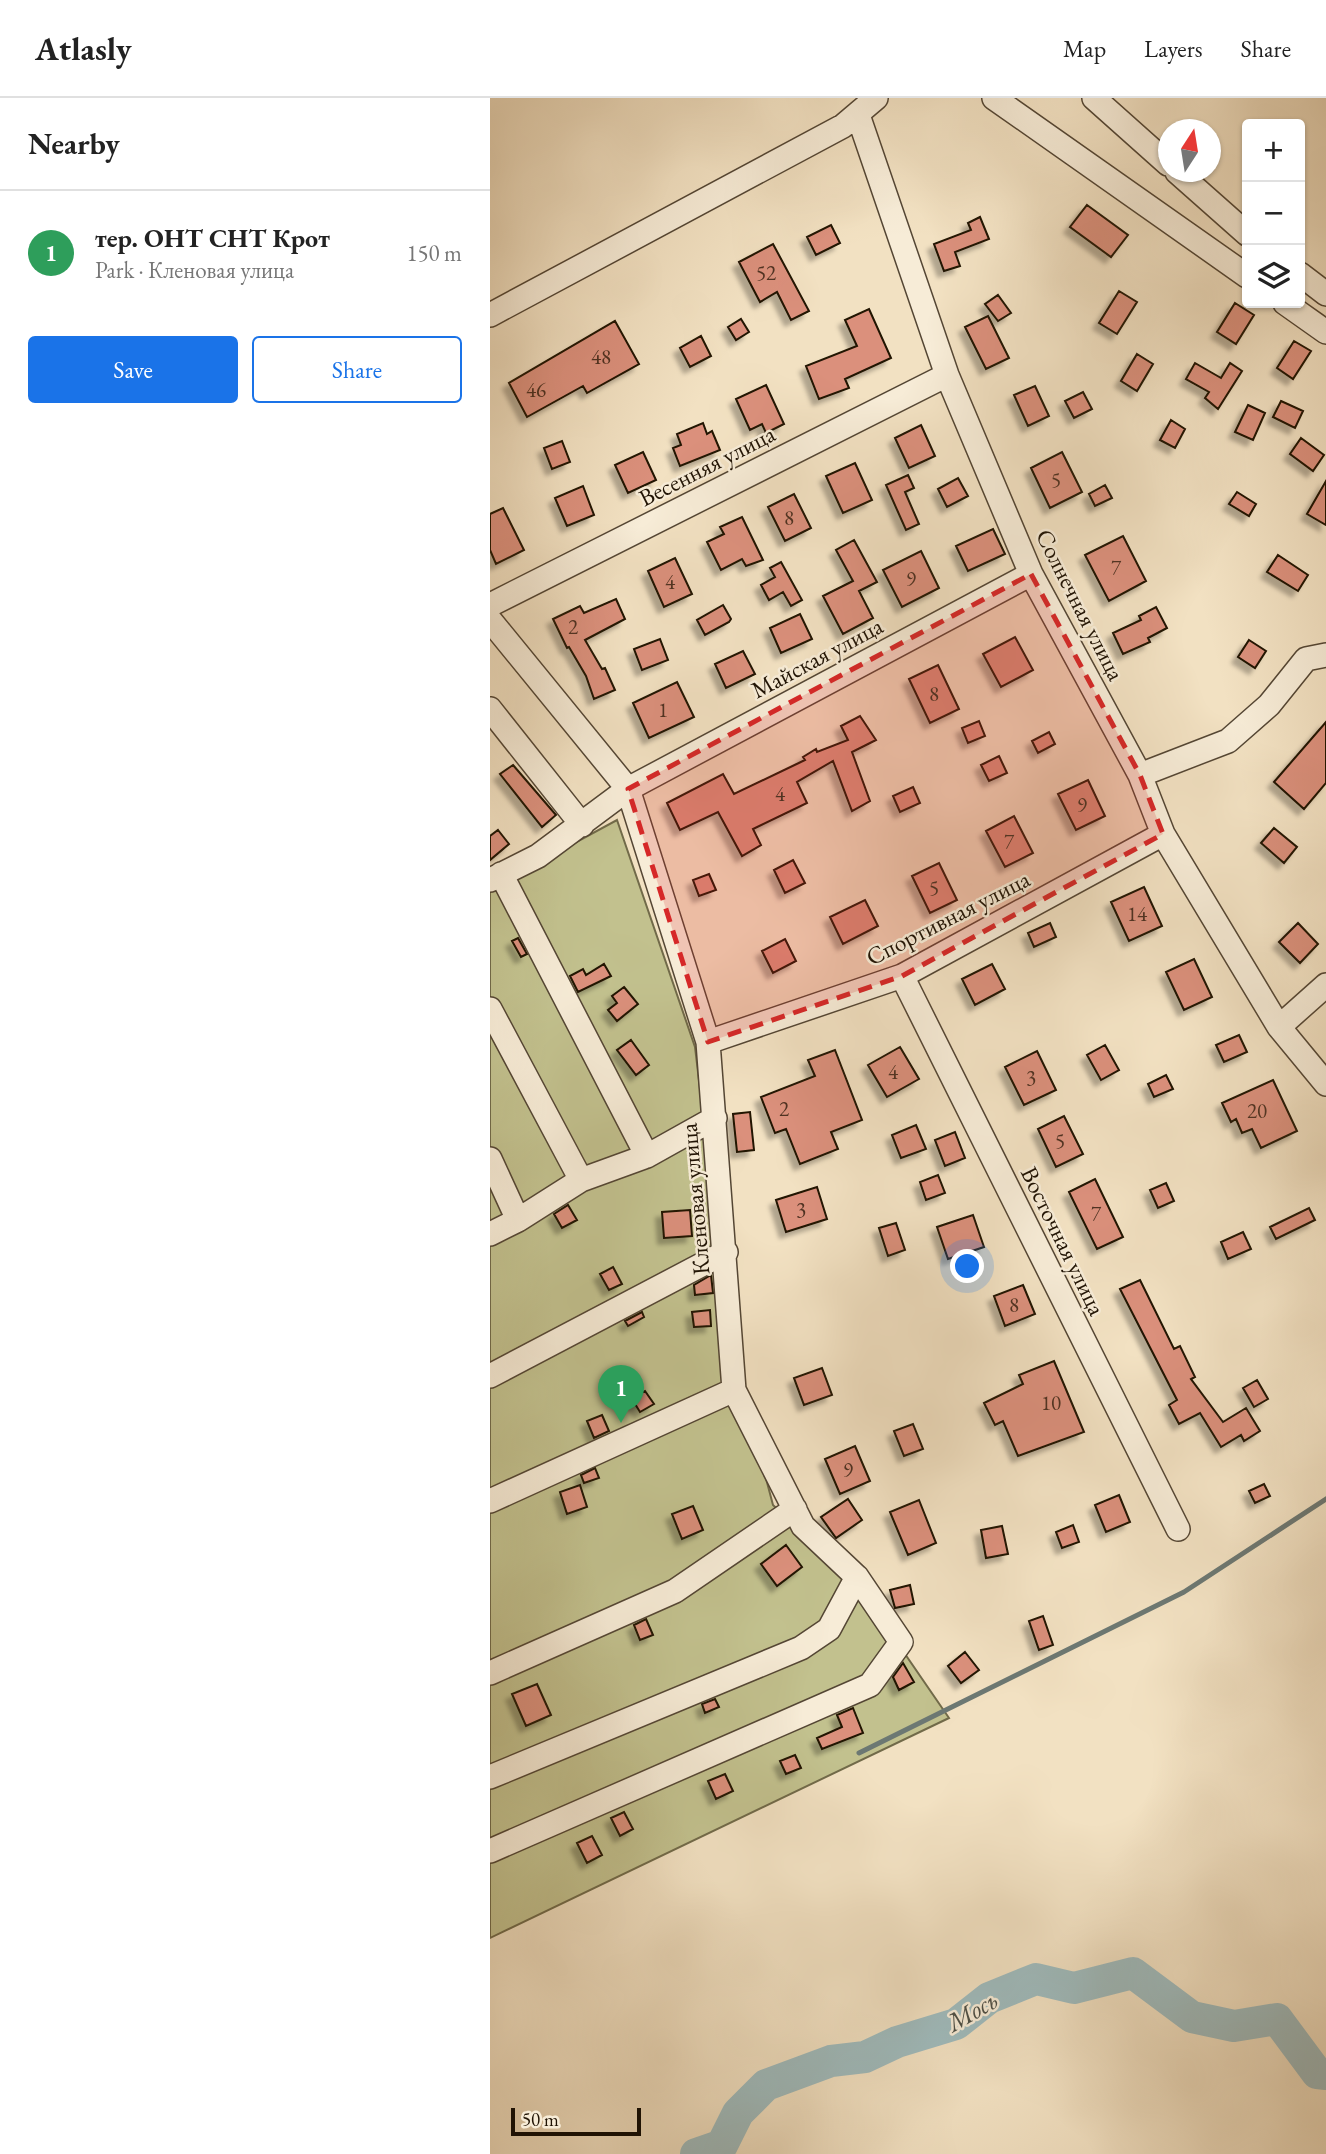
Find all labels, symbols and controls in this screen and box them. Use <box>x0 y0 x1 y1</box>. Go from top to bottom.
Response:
text: Atlasly <box>35 27 132 70</box>
text: Map <box>1063 33 1106 64</box>
text: Layers <box>1144 33 1203 64</box>
text: Share <box>1241 33 1291 64</box>
north arrow <box>1158 119 1221 182</box>
map controls <box>1242 119 1305 308</box>
button: + <box>1242 119 1305 182</box>
text: Nearby <box>28 124 120 163</box>
button: − <box>1242 182 1305 245</box>
text: тер. ОНТ СНТ Крот <box>95 221 330 255</box>
text: 1 <box>45 238 57 268</box>
text: 150 m <box>406 238 462 268</box>
button: layers <box>1242 245 1305 308</box>
text: Park · Кленовая улица <box>95 255 294 285</box>
house number: 52 <box>756 259 776 286</box>
button: Save <box>28 336 238 403</box>
button: Share <box>252 336 462 403</box>
house number: 48 <box>591 343 611 370</box>
house number: 46 <box>526 376 546 403</box>
street label: Весенняя улица <box>633 418 781 513</box>
house number: 5 <box>1051 466 1061 493</box>
house number: 8 <box>784 504 794 531</box>
street label: Солнечная улица <box>1029 524 1132 686</box>
house number: 7 <box>1111 554 1122 581</box>
house number: 9 <box>906 565 916 592</box>
house number: 4 <box>665 568 676 595</box>
street label: Майская улица <box>745 610 888 705</box>
house number: 2 <box>568 613 578 640</box>
house number: 8 <box>929 680 939 707</box>
house number: 1 <box>658 696 668 723</box>
house number: 4 <box>775 780 786 807</box>
house number: 9 <box>1077 791 1087 818</box>
house number: 7 <box>1004 828 1015 855</box>
street label: Спортивная улица <box>861 863 1035 972</box>
house number: 5 <box>929 874 939 901</box>
house number: 14 <box>1127 900 1148 927</box>
house number: 4 <box>888 1058 899 1085</box>
house number: 3 <box>1026 1064 1036 1091</box>
house number: 2 <box>779 1095 789 1122</box>
house number: 20 <box>1247 1097 1267 1124</box>
street label: Кленовая улица <box>672 1121 717 1276</box>
house number: 5 <box>1055 1127 1065 1154</box>
street label: Восточная улица <box>1014 1161 1113 1321</box>
house number: 3 <box>796 1196 806 1223</box>
house number: 7 <box>1091 1200 1102 1227</box>
your location <box>950 1249 984 1283</box>
house number: 8 <box>1009 1291 1019 1318</box>
pin: 1 <box>598 1365 644 1423</box>
house number: 10 <box>1041 1389 1061 1416</box>
house number: 9 <box>843 1456 853 1483</box>
water label: Мось <box>938 1983 1004 2040</box>
scale bar <box>511 2105 640 2137</box>
text: 50 m <box>522 2107 559 2132</box>

